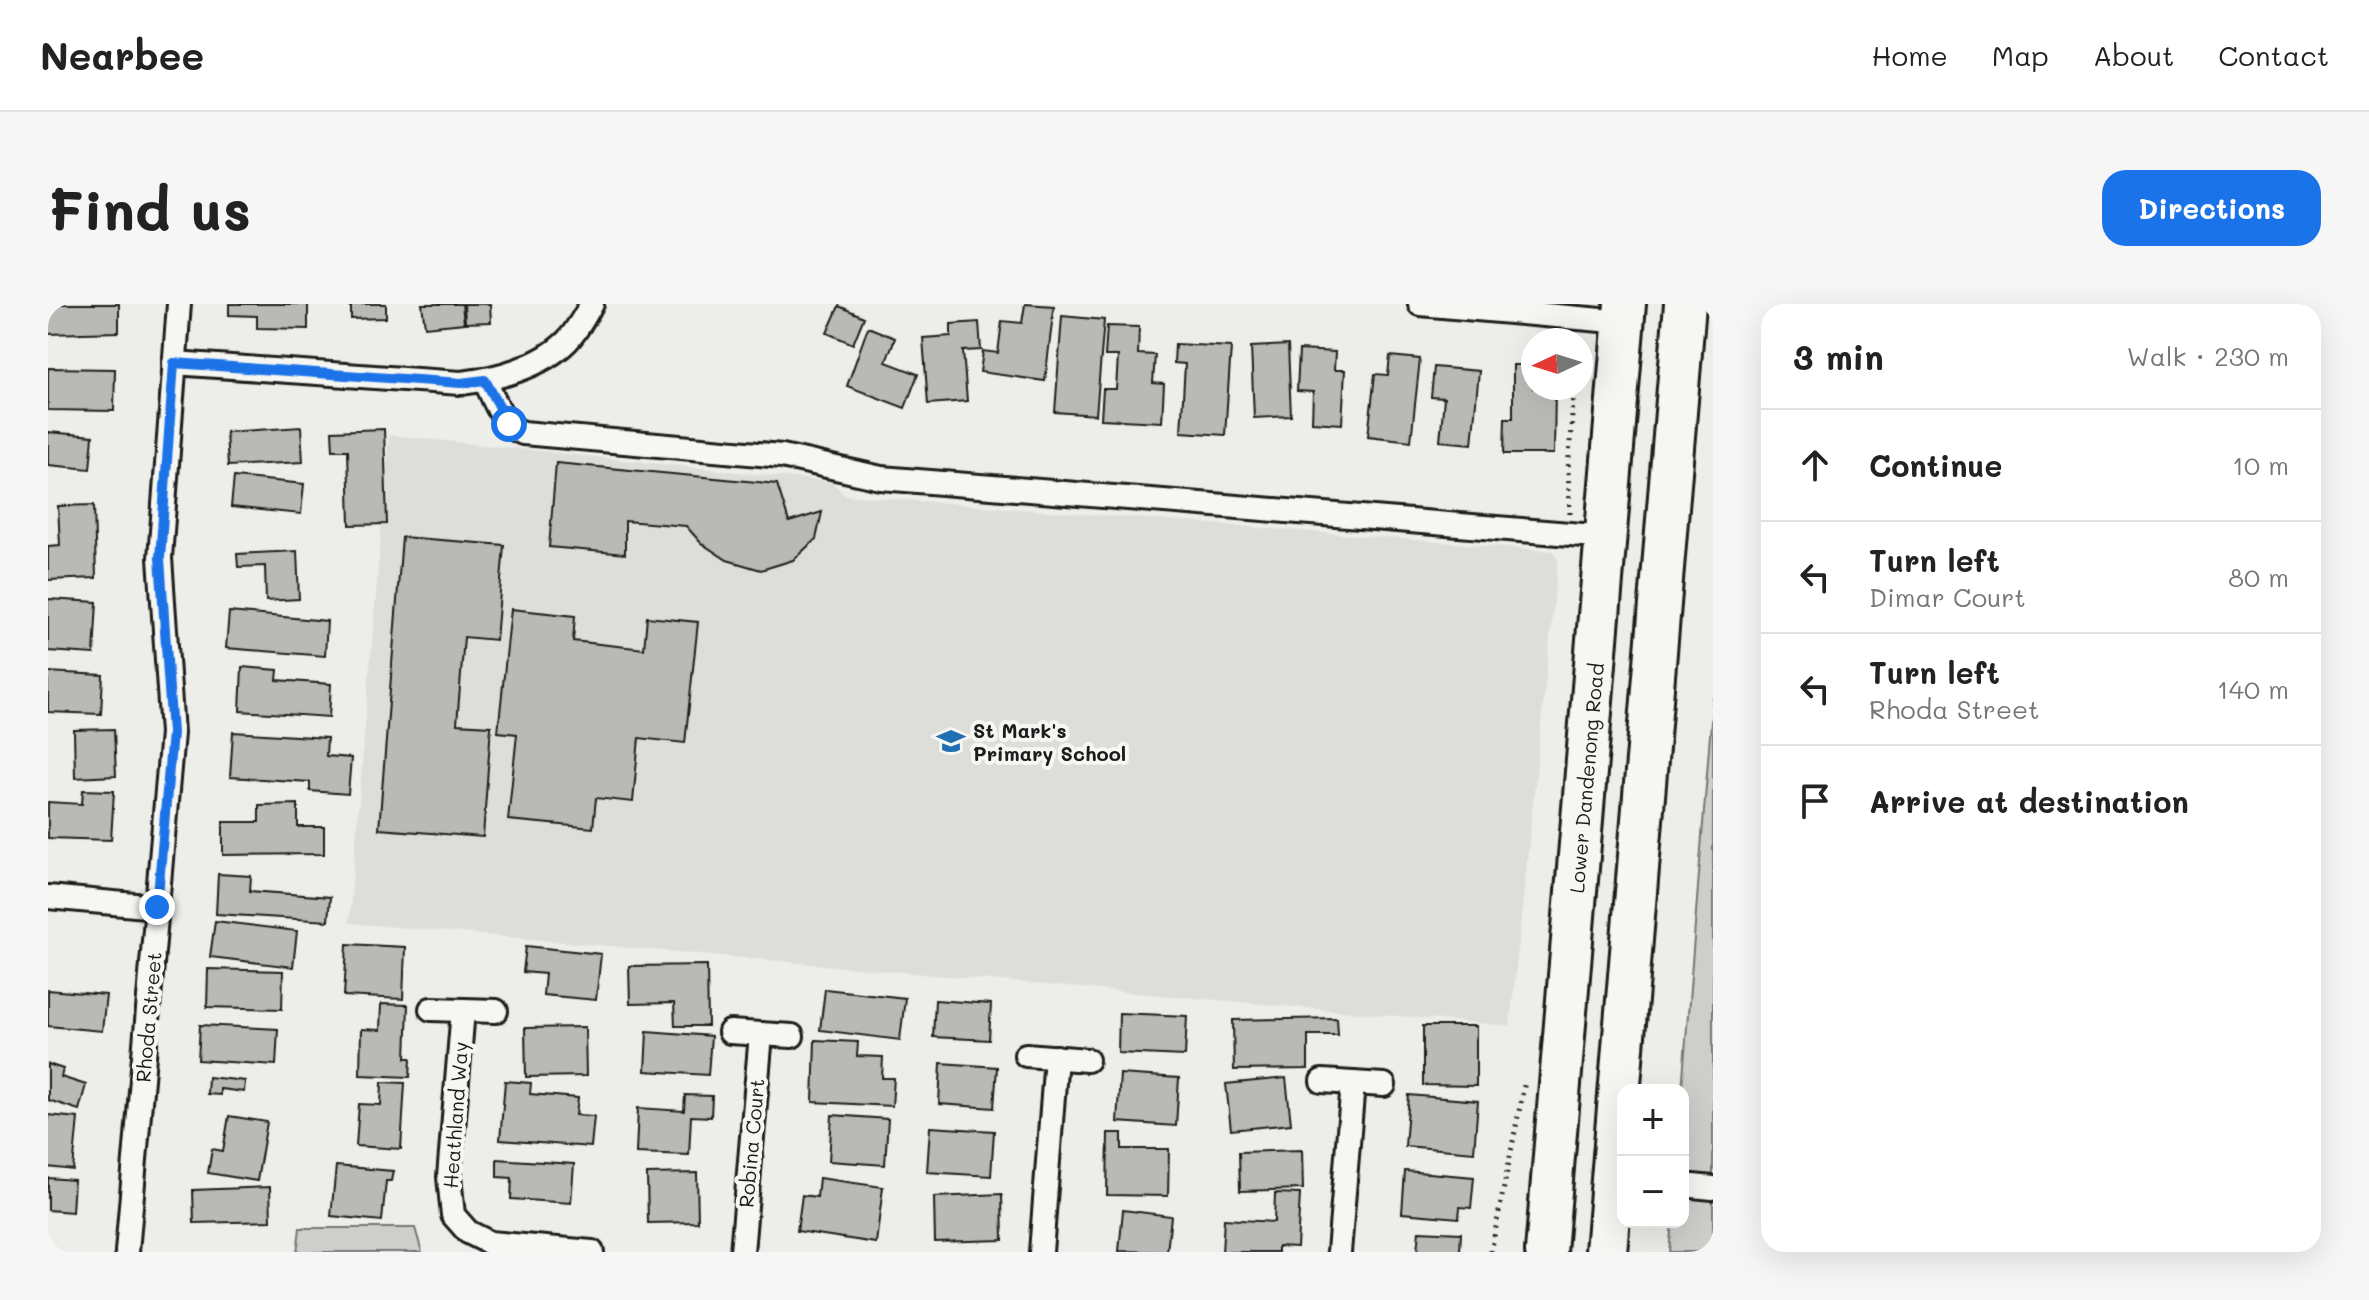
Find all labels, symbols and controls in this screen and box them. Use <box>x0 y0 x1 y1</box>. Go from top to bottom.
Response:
text: Nearbee <box>40 30 204 80</box>
text: Home <box>1872 37 1948 73</box>
text: Map <box>1992 37 2049 73</box>
text: About <box>2093 37 2174 73</box>
text: Contact <box>2218 37 2329 73</box>
button: Directions <box>2102 170 2321 246</box>
text: Find us <box>48 172 251 245</box>
north arrow <box>1521 328 1593 400</box>
text: 3 min <box>1793 334 1884 379</box>
text: Walk · 230 m <box>2127 339 2289 373</box>
route start <box>491 406 527 442</box>
icon: ahead <box>1793 443 1837 487</box>
text: Continue <box>1869 445 2002 485</box>
text: 10 m <box>2232 448 2289 482</box>
text: Turn left <box>1869 540 2000 580</box>
icon: left <box>1793 555 1837 599</box>
text: 80 m <box>2228 560 2289 594</box>
text: Dimar Court <box>1869 580 2026 614</box>
text: Turn left <box>1869 652 2000 692</box>
street label: Lower Dandenong Road <box>1563 662 1609 894</box>
icon: left <box>1793 667 1837 711</box>
text: 140 m <box>2217 672 2289 706</box>
text: Rhoda Street <box>1869 692 2040 726</box>
place label: St Mark's Primary School <box>973 717 1126 766</box>
school or university icon: St Mark's Primary School <box>936 726 966 756</box>
icon: arrive <box>1793 779 1837 823</box>
text: Arrive at destination <box>1869 781 2189 821</box>
route end <box>139 889 175 925</box>
street label: Rhoda Street <box>129 951 167 1083</box>
street label: Heathland Way <box>437 1041 473 1189</box>
street label: Robina Court <box>732 1077 770 1209</box>
map controls <box>1617 1084 1689 1228</box>
button: + <box>1617 1084 1689 1156</box>
button: − <box>1617 1156 1689 1228</box>

